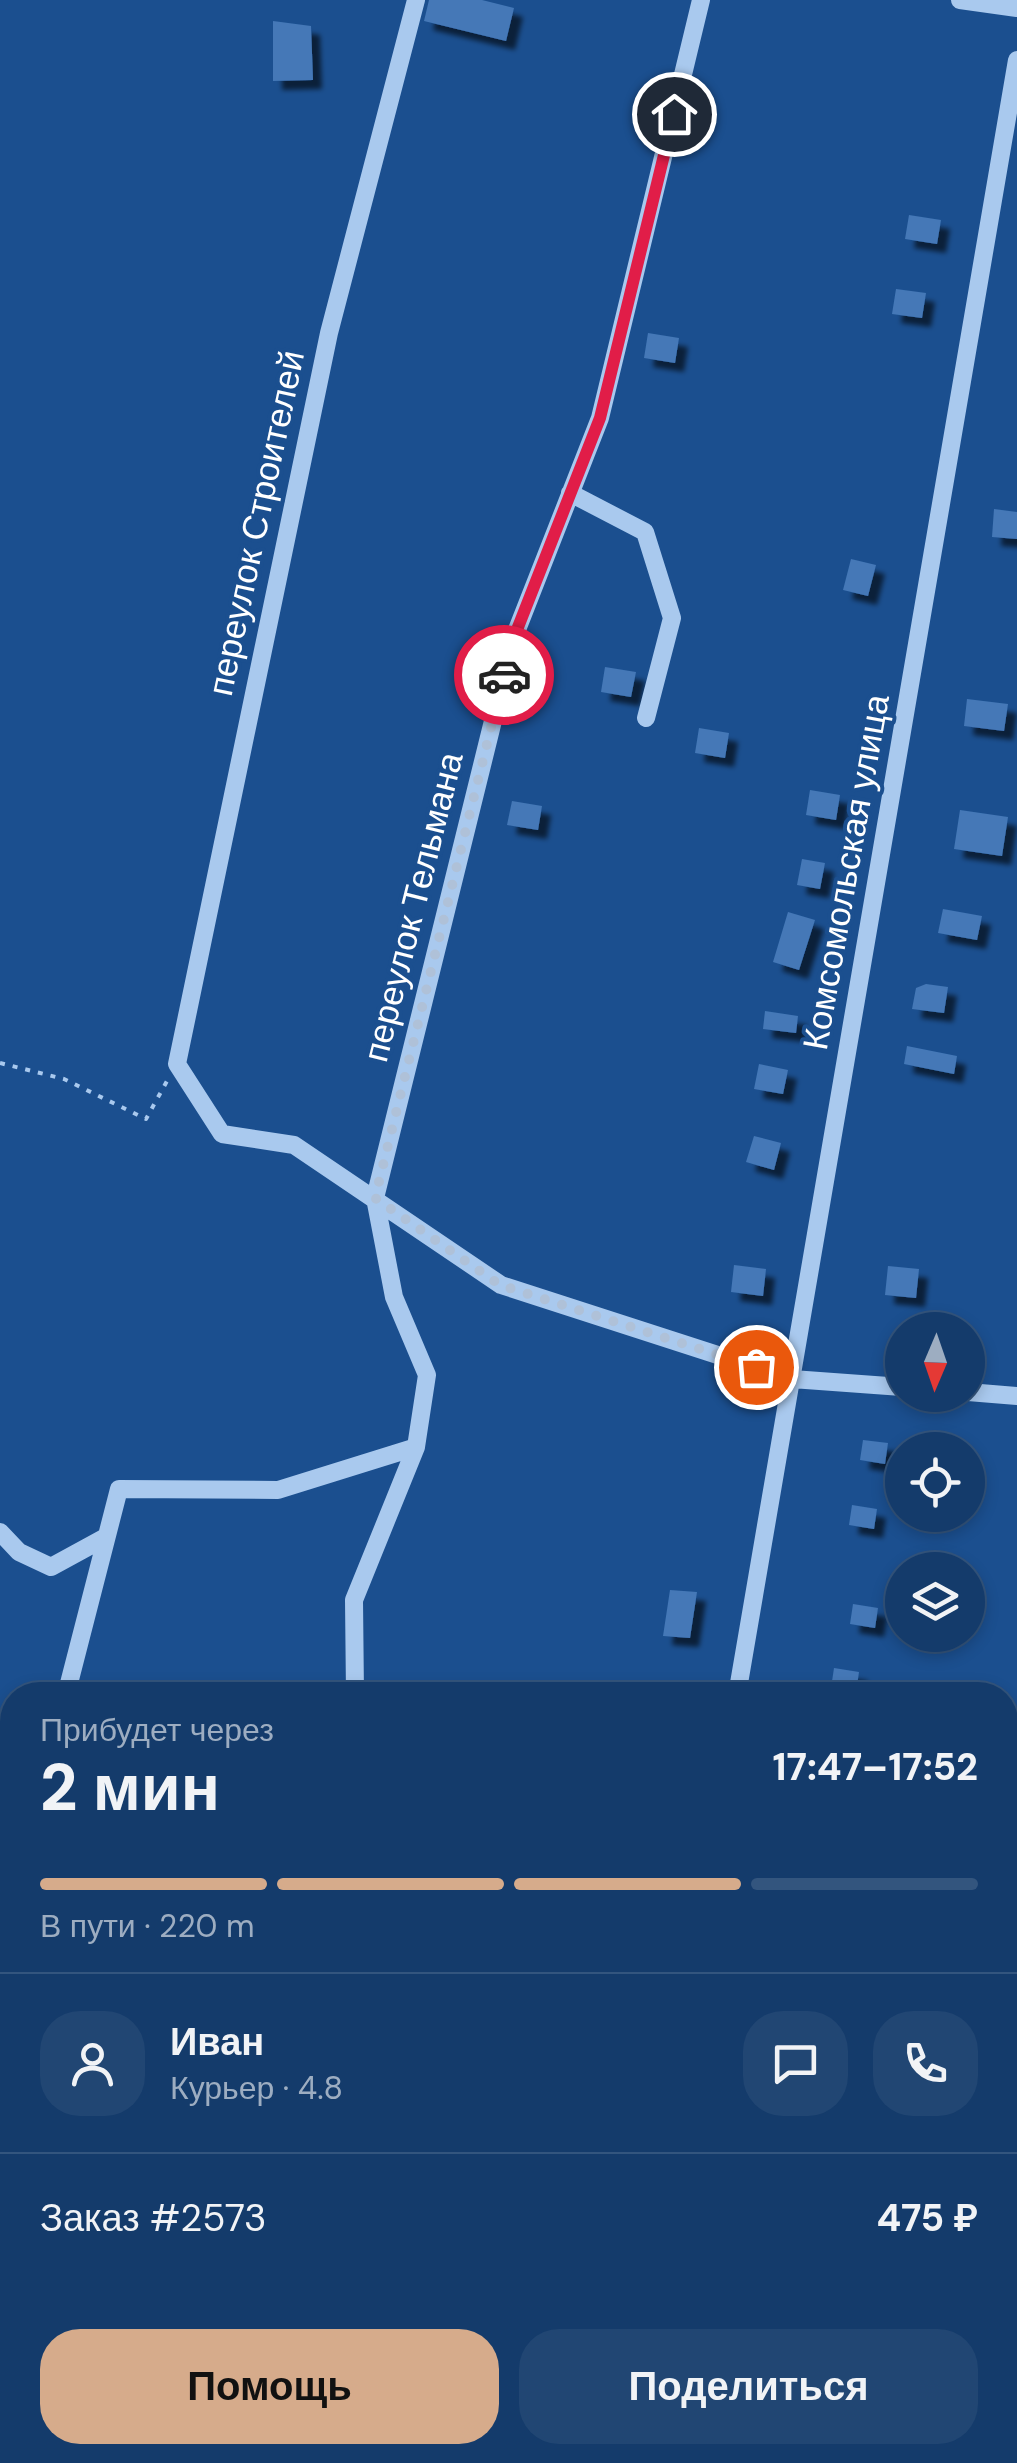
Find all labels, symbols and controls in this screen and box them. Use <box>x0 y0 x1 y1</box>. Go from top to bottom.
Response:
pin <box>632 72 717 157</box>
icon: home <box>647 87 702 142</box>
street label: переулок Строителей <box>197 346 315 700</box>
courier <box>454 625 554 725</box>
icon: car <box>477 648 532 703</box>
street label: Комсомольская улица <box>792 690 900 1053</box>
street label: переулок Тельмана <box>352 747 474 1067</box>
north arrow <box>885 1312 985 1412</box>
map controls <box>885 1312 985 1652</box>
pin <box>714 1325 799 1410</box>
icon: bag <box>729 1340 784 1395</box>
button: locate <box>885 1432 985 1532</box>
button: layers <box>885 1552 985 1652</box>
text: Прибудет через <box>40 1709 274 1751</box>
text: 17:47–17:52 <box>773 1742 978 1792</box>
text: 2 мин <box>40 1746 220 1830</box>
text: В пути · 220 m <box>40 1905 255 1947</box>
button: person <box>40 2011 145 2116</box>
button: chat <box>743 2011 848 2116</box>
button: phone <box>873 2011 978 2116</box>
text: Иван <box>170 2017 264 2067</box>
text: Курьер · 4.8 <box>170 2067 343 2109</box>
text: Заказ #2573 <box>40 2193 267 2243</box>
text: 475 ₽ <box>876 2193 978 2243</box>
button: Помощь <box>40 2329 499 2444</box>
button: Поделиться <box>519 2329 978 2444</box>

